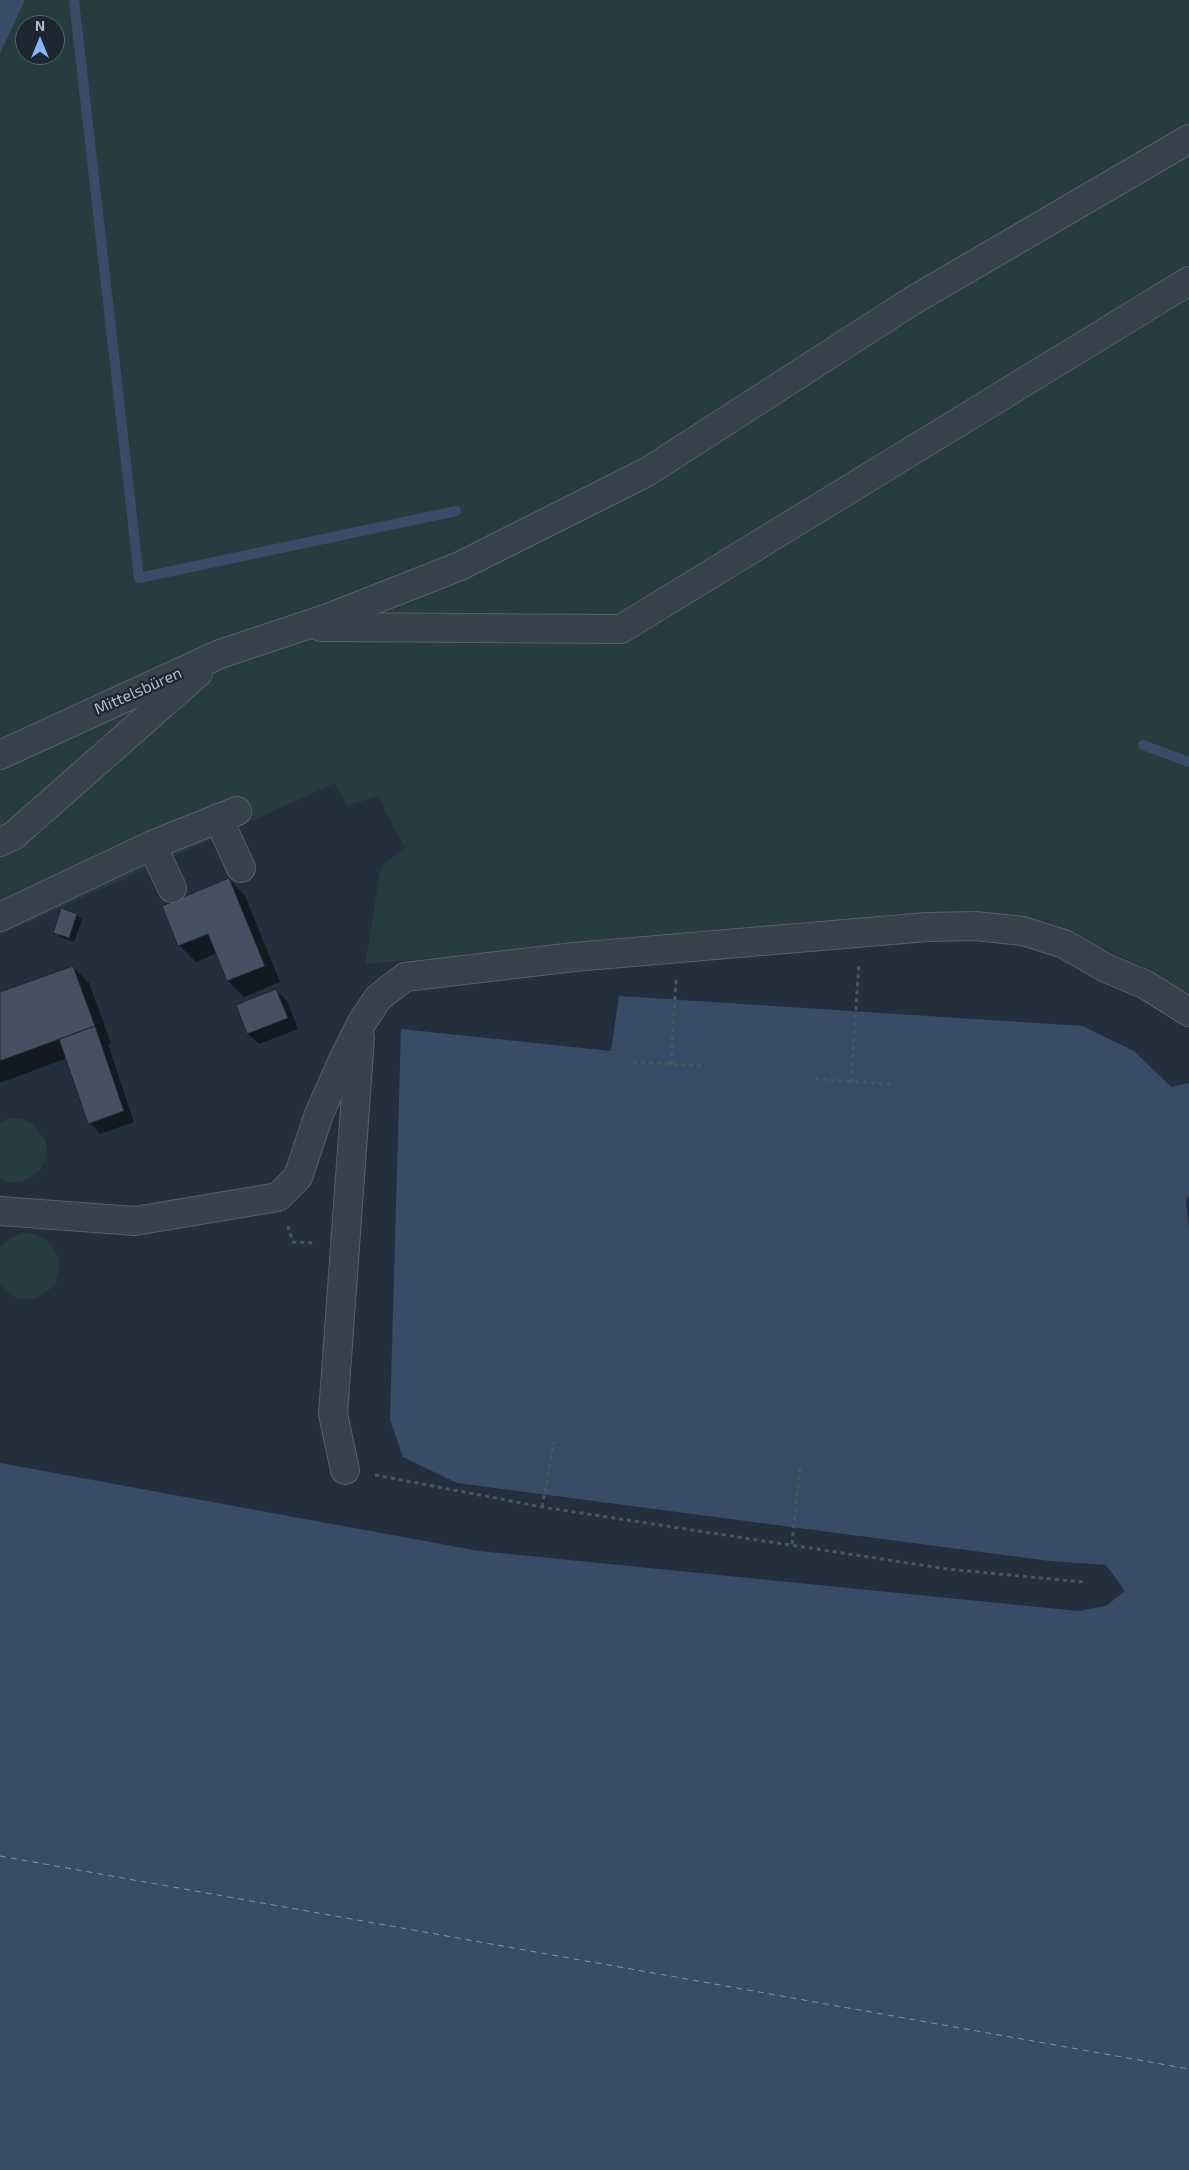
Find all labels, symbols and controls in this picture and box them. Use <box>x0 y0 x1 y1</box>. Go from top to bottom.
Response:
north arrow <box>15 15 65 65</box>
text: N <box>35 17 45 34</box>
street label: Mittelsbüren <box>91 663 185 719</box>

